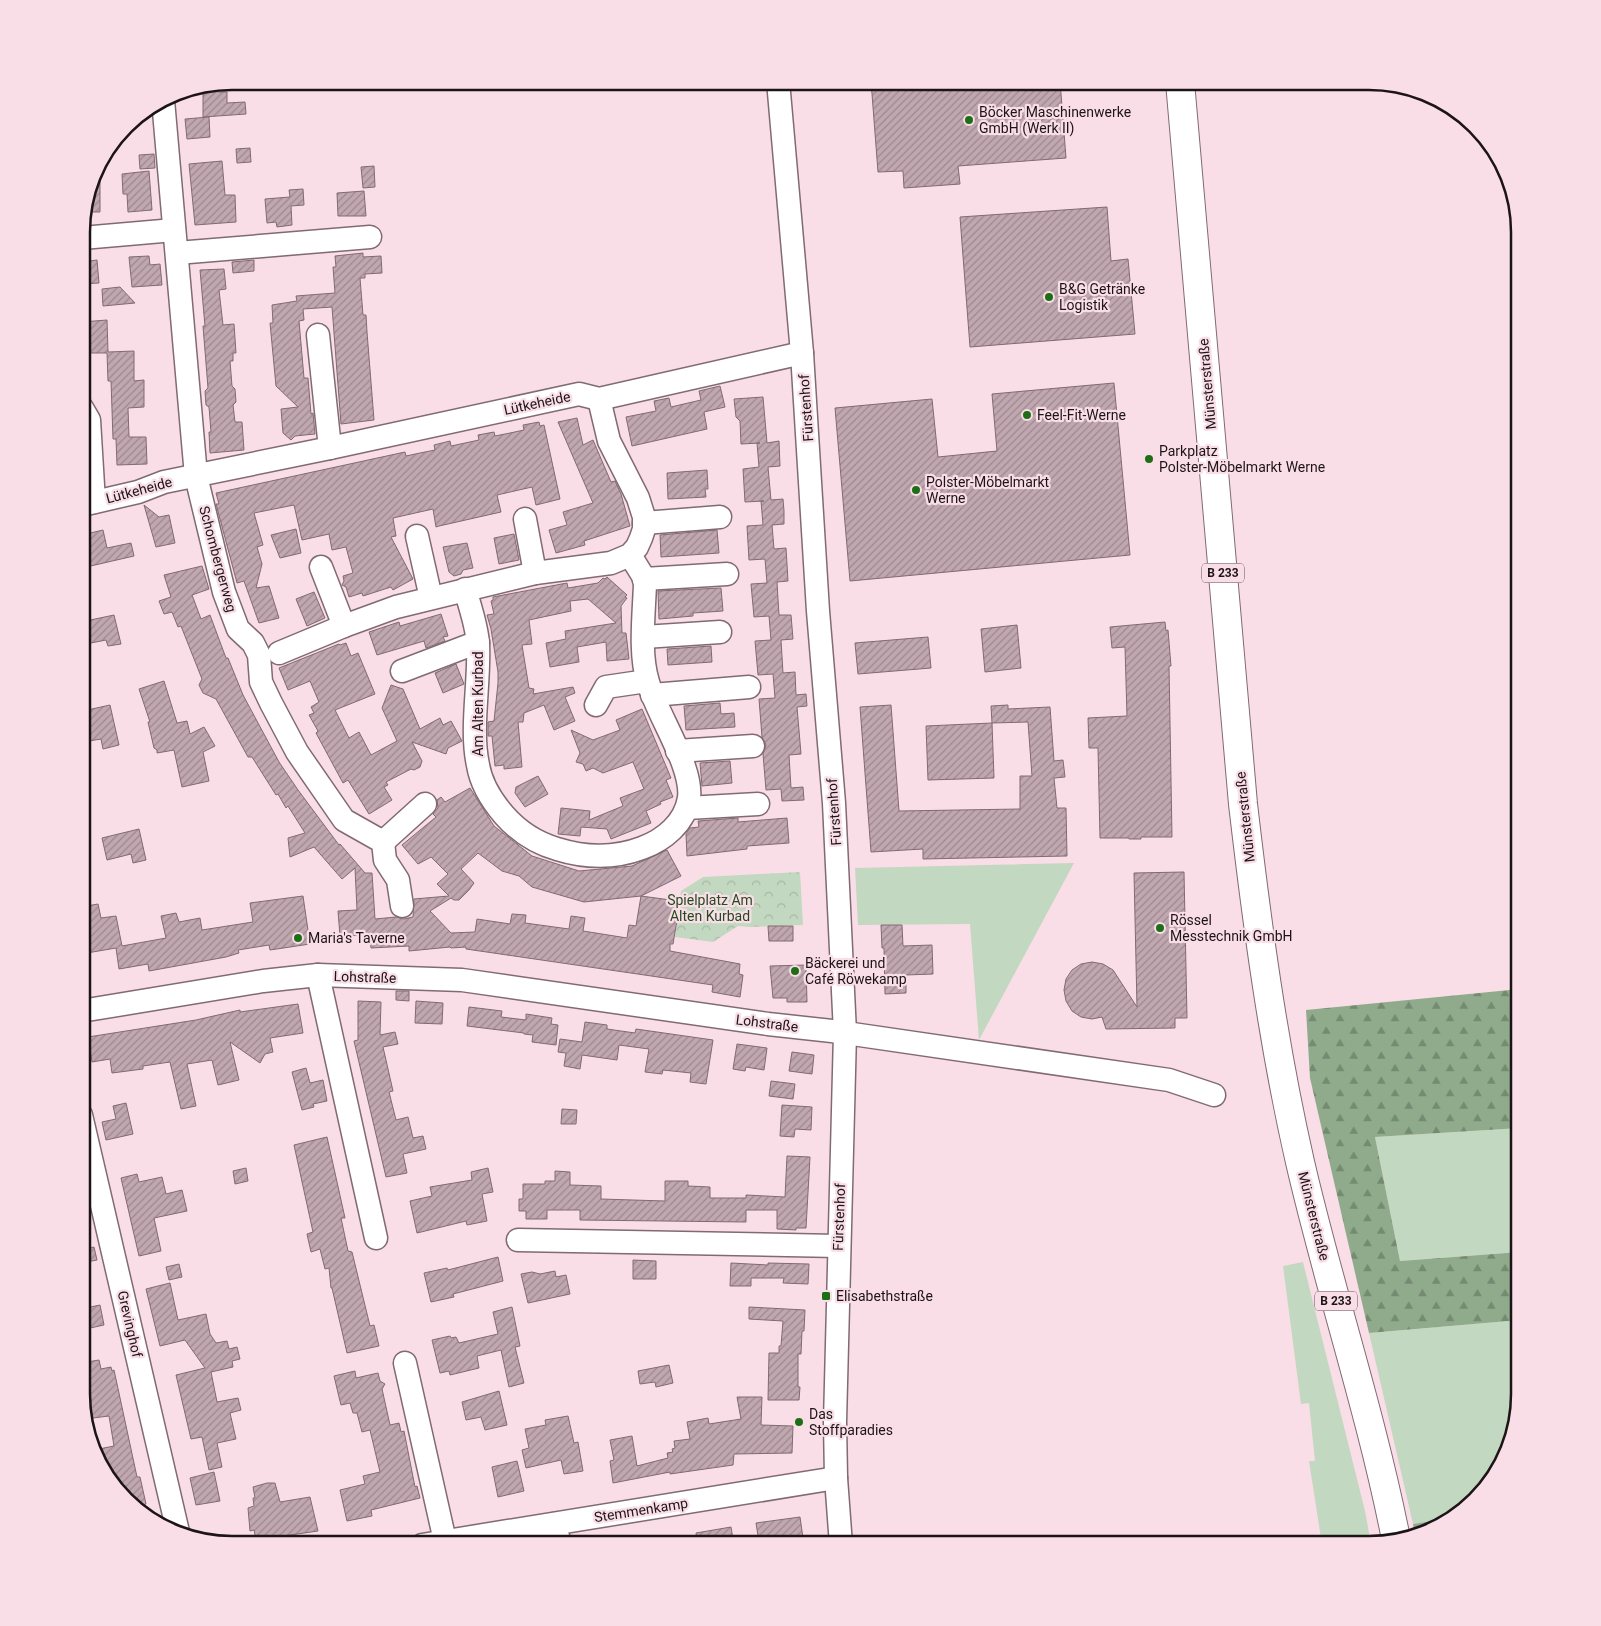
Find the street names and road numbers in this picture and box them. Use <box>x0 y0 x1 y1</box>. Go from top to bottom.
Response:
street label: Münsterstraße <box>1195 338 1219 430</box>
street label: Fürstenhof <box>796 374 816 442</box>
street label: Lütkeheide <box>502 388 572 418</box>
street label: Lütkeheide <box>104 474 174 506</box>
street label: Schombergerweg <box>196 504 240 614</box>
road number: B 233 <box>1202 564 1244 582</box>
street label: Am Alten Kurbad <box>470 651 486 757</box>
street label: Münsterstraße <box>1232 771 1258 863</box>
street label: Fürstenhof <box>824 778 844 846</box>
street label: Lohstraße <box>333 968 397 986</box>
street label: Lohstraße <box>735 1011 799 1035</box>
street label: Münsterstraße <box>1295 1170 1333 1262</box>
street label: Fürstenhof <box>830 1183 848 1251</box>
street label: Grevinghof <box>115 1289 145 1359</box>
road number: B 233 <box>1315 1292 1357 1310</box>
street label: Stemmenkamp <box>593 1495 689 1525</box>

